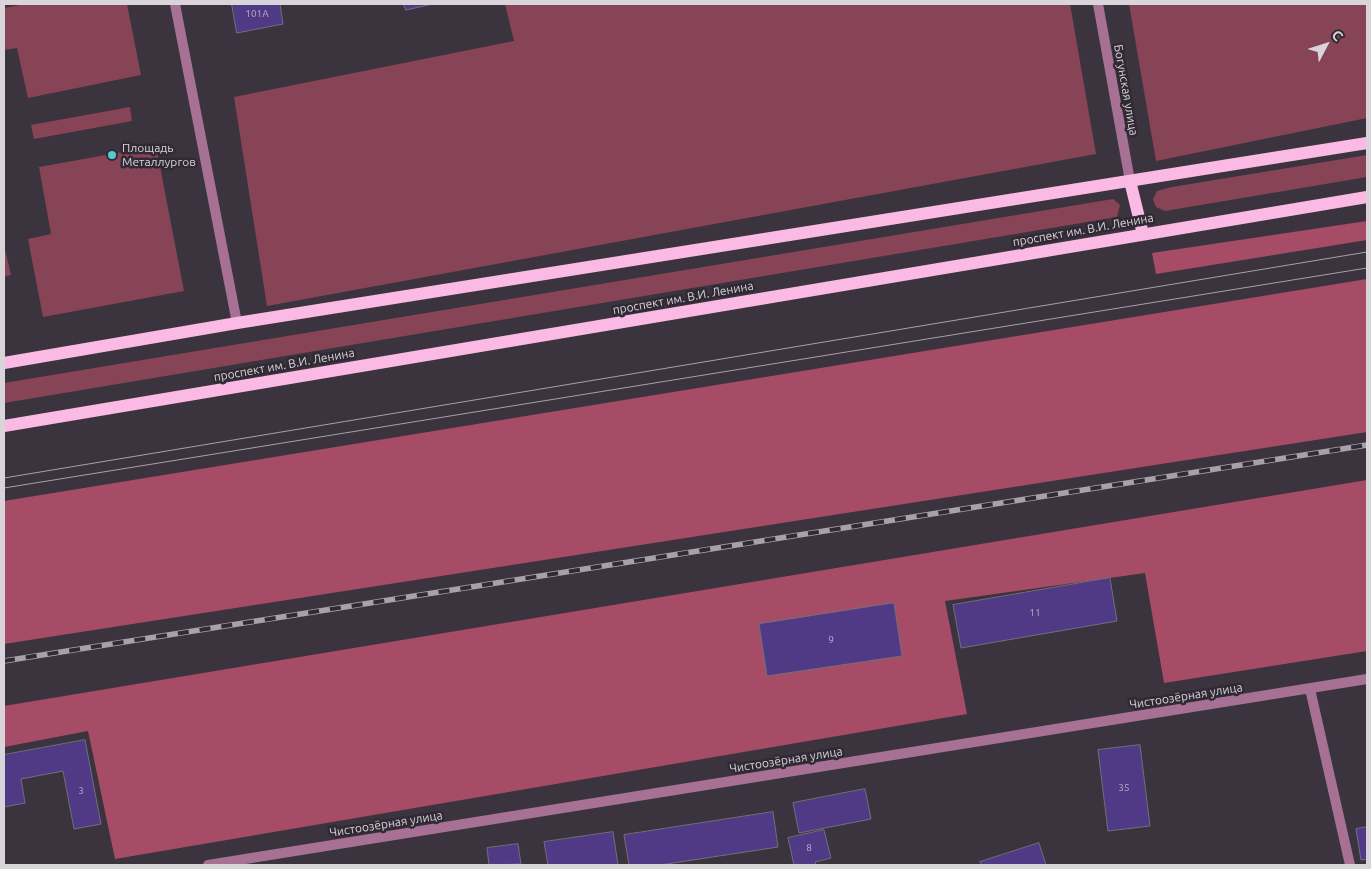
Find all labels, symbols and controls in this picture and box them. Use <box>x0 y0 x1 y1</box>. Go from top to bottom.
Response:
house number: 101А <box>245 8 269 20</box>
north arrow <box>1301 20 1351 70</box>
text: С <box>1328 27 1346 44</box>
street label: Богунская улица <box>1111 43 1141 137</box>
place label: Площадь Металлургов <box>122 141 196 169</box>
marker: Площадь Металлургов <box>106 149 118 161</box>
street label: проспект им. В.И. Ленина <box>1011 211 1155 249</box>
street label: проспект им. В.И. Ленина <box>611 279 755 317</box>
street label: проспект им. В.И. Ленина <box>212 346 356 384</box>
house number: 11 <box>1029 607 1041 619</box>
house number: 9 <box>828 634 834 646</box>
street label: Чистоозёрная улица <box>1129 680 1243 712</box>
street label: Чистоозёрная улица <box>729 744 843 776</box>
house number: 35 <box>1118 782 1130 794</box>
house number: 3 <box>78 785 84 797</box>
street label: Чистоозёрная улица <box>329 808 443 840</box>
house number: 8 <box>806 842 812 854</box>

